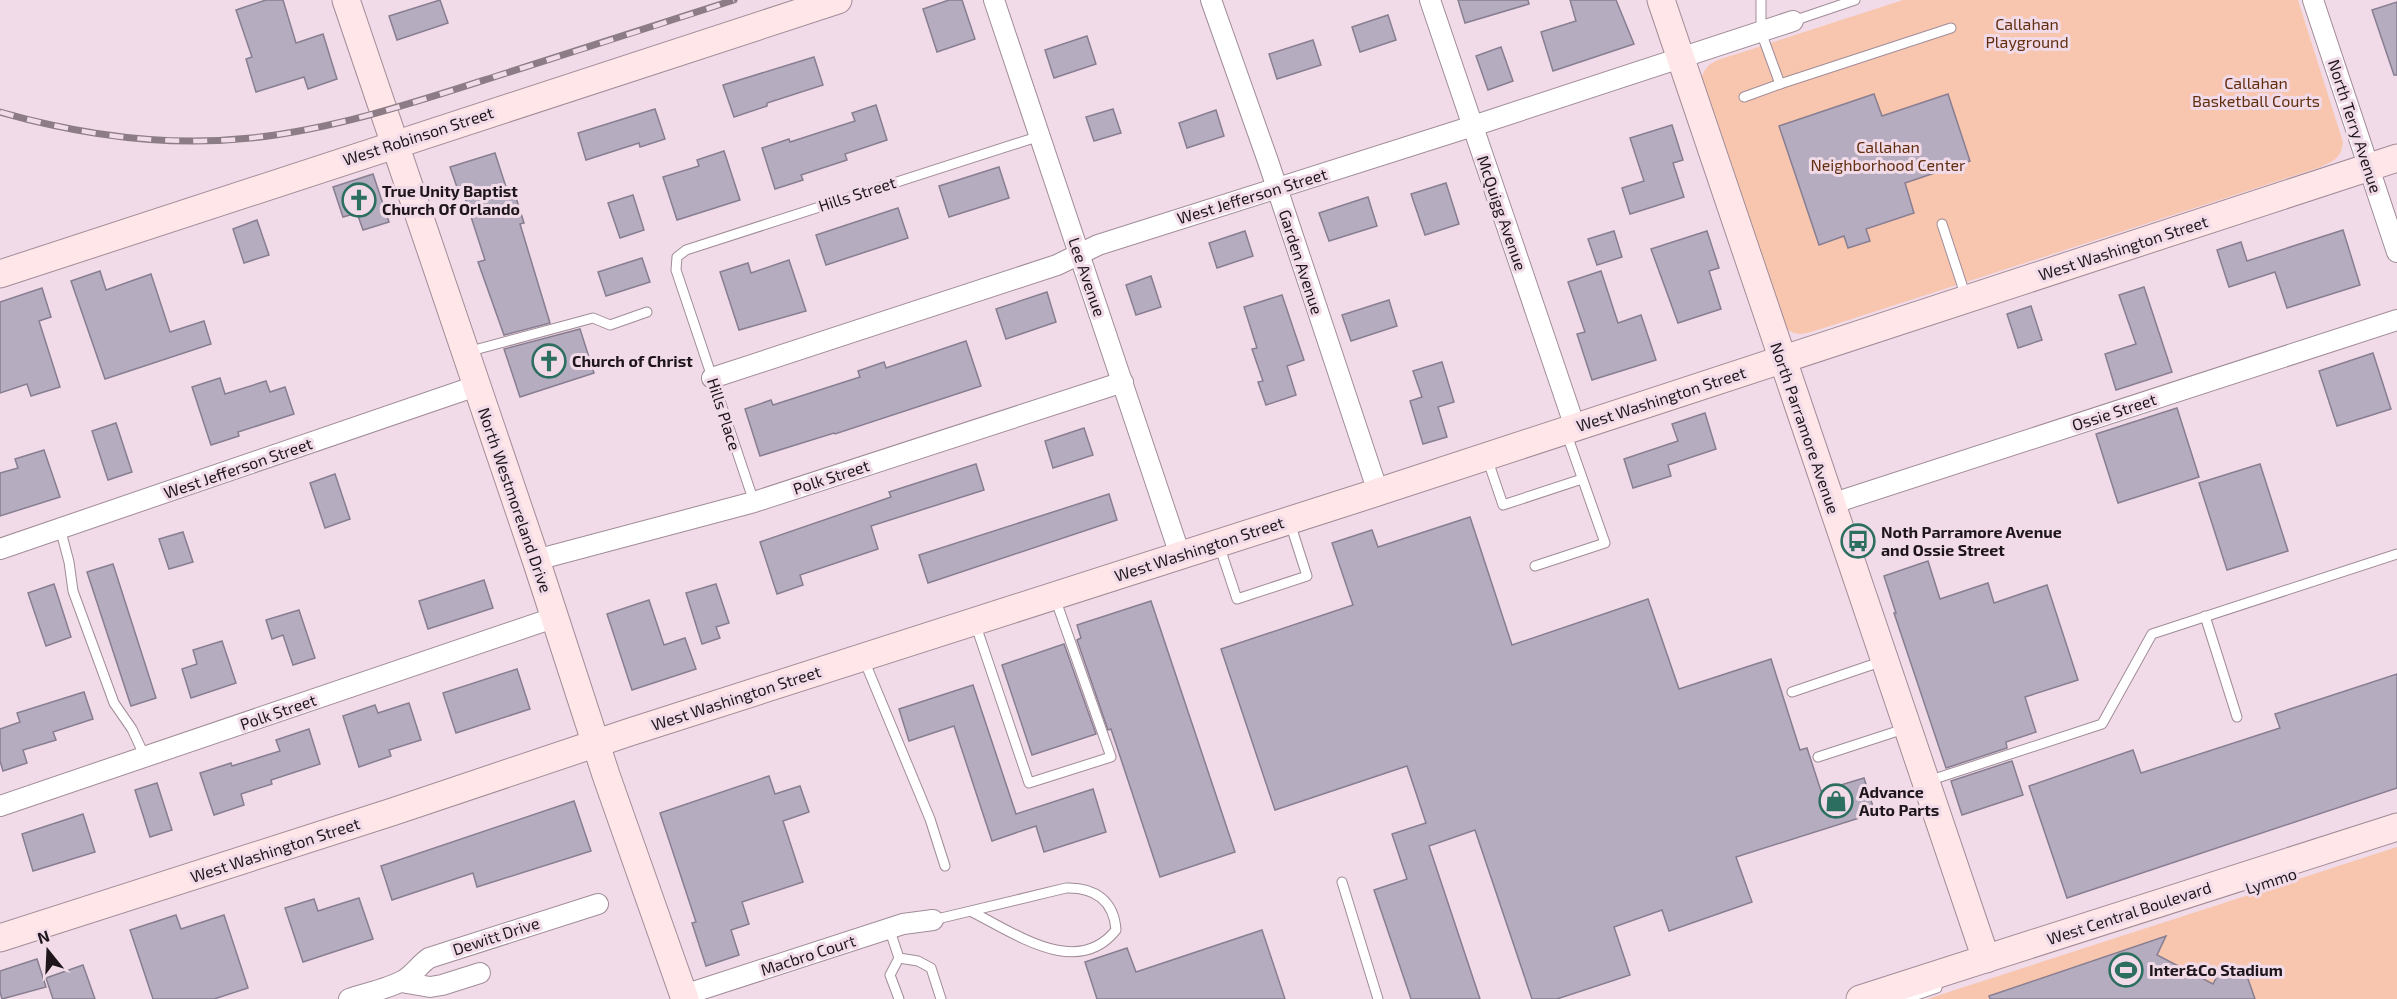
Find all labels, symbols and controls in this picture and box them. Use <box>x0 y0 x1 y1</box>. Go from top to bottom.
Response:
park label: Callahan Playground <box>1985 14 2069 51</box>
street label: North Terry Avenue <box>2325 57 2386 195</box>
park label: Callahan Basketball Courts <box>2192 73 2320 110</box>
street label: West Robinson Street <box>340 102 495 169</box>
park label: Callahan Neighborhood Center <box>1810 137 1966 174</box>
street label: McQuigg Avenue <box>1473 153 1531 273</box>
street label: West Jefferson Street <box>1175 164 1329 227</box>
street label: Hills Street <box>816 172 898 215</box>
place label: True Unity Baptist Church Of Orlando <box>382 181 520 218</box>
church icon: True Unity Baptist Church Of Orlando <box>341 182 377 218</box>
street label: Garden Avenue <box>1276 207 1327 317</box>
street label: West Washington Street <box>2036 211 2210 284</box>
street label: Lee Avenue <box>1065 235 1110 319</box>
street label: North Parramore Avenue <box>1767 340 1844 516</box>
church icon: Church of Christ <box>531 343 567 379</box>
place label: Church of Christ <box>572 351 693 370</box>
street label: West Washington Street <box>1574 362 1748 435</box>
street label: Hills Place <box>704 375 745 453</box>
street label: Ossie Street <box>2069 389 2158 434</box>
street label: North Westmoreland Drive <box>475 405 556 595</box>
street label: West Jefferson Street <box>161 433 315 502</box>
street label: Polk Street <box>790 455 871 498</box>
street label: West Washington Street <box>1112 512 1286 585</box>
place label: Noth Parramore Avenue and Ossie Street <box>1881 522 2062 559</box>
bus stop icon: Noth Parramore Avenue and Ossie Street <box>1840 523 1876 559</box>
street label: West Washington Street <box>649 661 823 734</box>
street label: Polk Street <box>237 690 318 733</box>
place label: Advance Auto Parts <box>1859 782 1939 819</box>
shop icon: Advance Auto Parts <box>1818 783 1854 819</box>
street label: West Washington Street <box>188 813 362 886</box>
street label: Lymmo <box>2243 863 2299 898</box>
street label: West Central Boulevard <box>2044 877 2213 948</box>
street label: Dewitt Drive <box>450 913 542 958</box>
north arrow <box>18 921 78 981</box>
text: N <box>35 925 52 947</box>
street label: Macbro Court <box>758 930 858 979</box>
sports icon: Inter&Co Stadium <box>2108 952 2144 988</box>
place label: Inter&Co Stadium <box>2149 960 2283 979</box>

